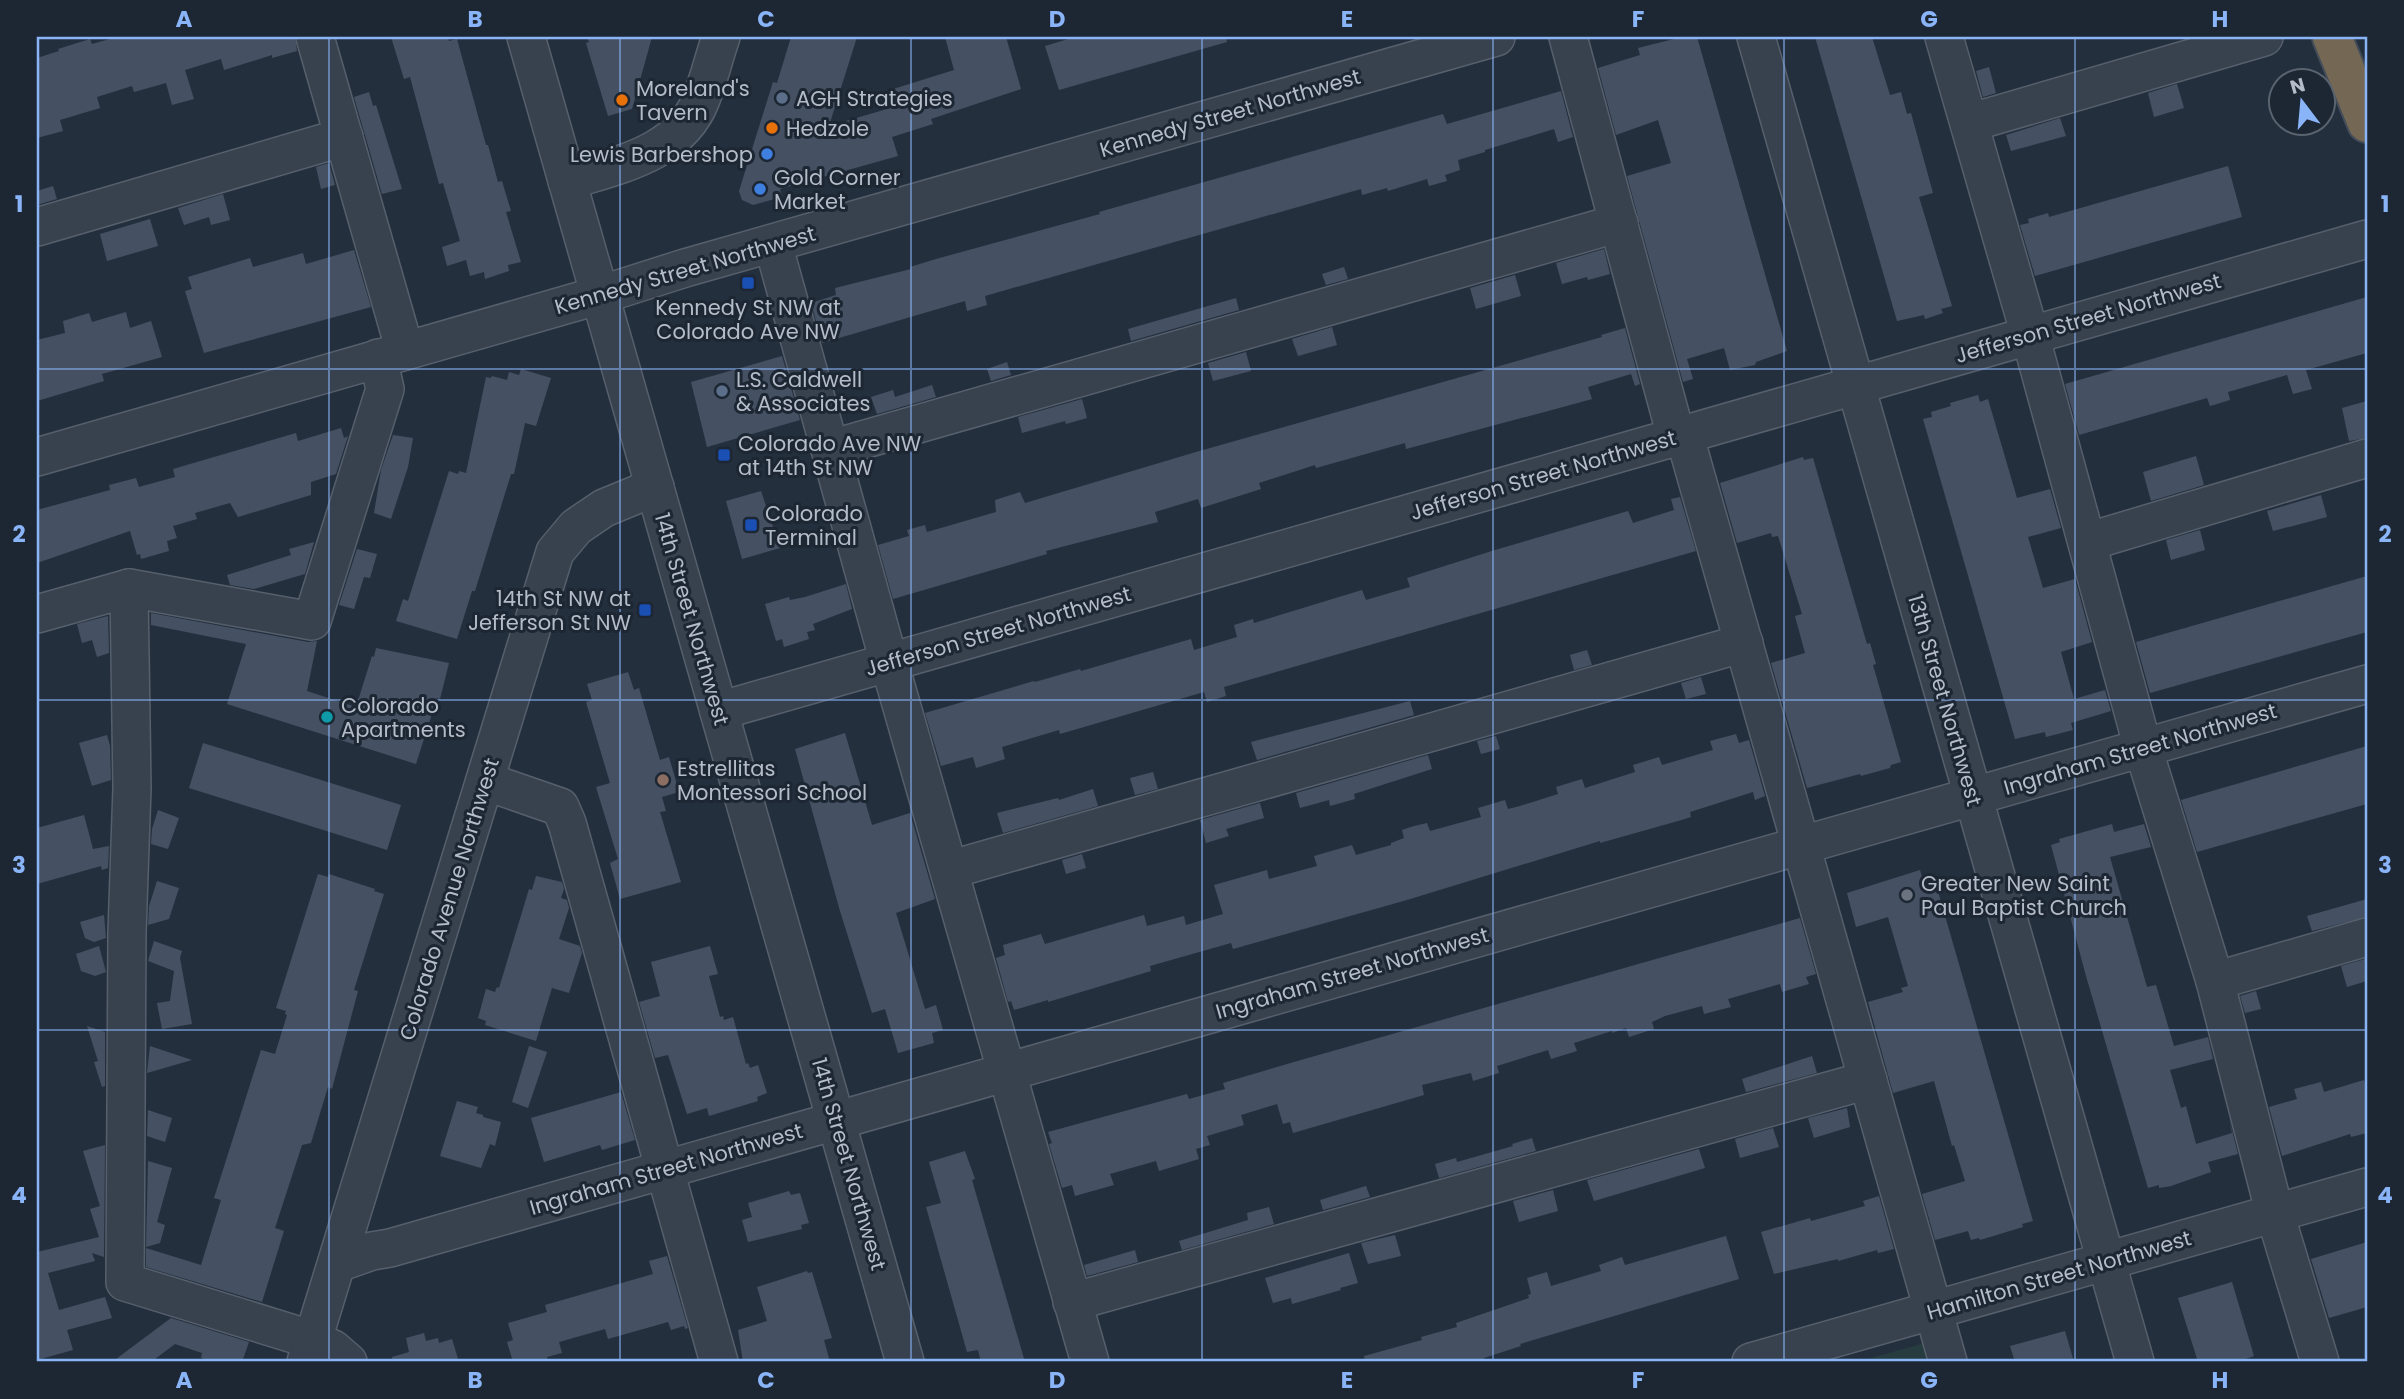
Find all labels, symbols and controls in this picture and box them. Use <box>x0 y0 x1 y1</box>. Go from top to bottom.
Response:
text: A <box>176 3 193 35</box>
text: B <box>467 3 483 35</box>
text: C <box>757 3 775 35</box>
text: D <box>1049 3 1065 35</box>
text: E <box>1341 3 1353 35</box>
text: F <box>1632 3 1644 35</box>
text: G <box>1920 3 1938 35</box>
text: H <box>2212 3 2228 35</box>
street label: Kennedy Street Northwest <box>1096 62 1364 164</box>
north arrow <box>2268 66 2338 136</box>
text: N <box>2287 71 2308 101</box>
place label: Moreland's Tavern <box>636 74 750 127</box>
place label: AGH Strategies <box>796 84 953 113</box>
marker: AGH Strategies <box>774 90 790 106</box>
marker: Moreland's Tavern <box>614 92 630 108</box>
place label: Hedzole <box>786 114 869 143</box>
marker: Hedzole <box>764 120 780 136</box>
place label: Lewis Barbershop <box>570 140 753 169</box>
marker: Lewis Barbershop <box>759 146 775 162</box>
place label: Gold Corner Market <box>774 163 901 216</box>
marker: Gold Corner Market <box>752 181 768 197</box>
text: 1 <box>15 188 23 220</box>
text: 1 <box>2381 188 2389 220</box>
street label: Kennedy Street Northwest <box>551 219 819 321</box>
street label: Jefferson Street Northwest <box>1952 266 2224 370</box>
marker: Kennedy St NW at Colorado Ave NW <box>740 275 756 291</box>
place label: Kennedy St NW at Colorado Ave NW <box>655 293 841 346</box>
place label: L.S. Caldwell & Associates <box>736 365 870 418</box>
marker: L.S. Caldwell & Associates <box>714 383 730 399</box>
street label: Jefferson Street Northwest <box>1407 423 1679 527</box>
place label: Colorado Ave NW at 14th St NW <box>738 429 922 482</box>
marker: Colorado Ave NW at 14th St NW <box>716 447 732 463</box>
place label: Colorado Terminal <box>765 499 863 552</box>
street label: 14th Street Northwest <box>648 509 736 729</box>
marker: Colorado Terminal <box>743 517 759 533</box>
text: 2 <box>12 518 26 550</box>
text: 2 <box>2378 518 2392 550</box>
street label: Jefferson Street Northwest <box>862 579 1134 683</box>
place label: 14th St NW at Jefferson St NW <box>468 584 632 637</box>
street label: 13th Street Northwest <box>1901 591 1989 809</box>
marker: 14th St NW at Jefferson St NW <box>637 602 653 618</box>
place label: Colorado Apartments <box>341 691 466 744</box>
street label: Ingraham Street Northwest <box>2000 696 2280 802</box>
marker: Colorado Apartments <box>319 709 335 725</box>
street label: Colorado Avenue Northwest <box>392 754 506 1044</box>
place label: Estrellitas Montessori School <box>677 754 867 807</box>
marker: Estrellitas Montessori School <box>655 772 671 788</box>
text: 3 <box>12 849 26 881</box>
text: 3 <box>2378 849 2392 881</box>
place label: Greater New Saint Paul Baptist Church <box>1921 869 2127 922</box>
marker: Greater New Saint Paul Baptist Church <box>1899 887 1915 903</box>
street label: Ingraham Street Northwest <box>1212 920 1492 1026</box>
street label: 14th Street Northwest <box>805 1054 893 1274</box>
street label: Ingraham Street Northwest <box>526 1116 806 1222</box>
text: 4 <box>11 1179 27 1211</box>
text: 4 <box>2377 1179 2393 1211</box>
street label: Hamilton Street Northwest <box>1923 1223 2195 1327</box>
text: A <box>176 1364 193 1396</box>
text: B <box>467 1364 483 1396</box>
text: C <box>757 1364 775 1396</box>
text: D <box>1049 1364 1065 1396</box>
text: E <box>1341 1364 1353 1396</box>
text: F <box>1632 1364 1644 1396</box>
text: G <box>1920 1364 1938 1396</box>
text: H <box>2212 1364 2228 1396</box>

